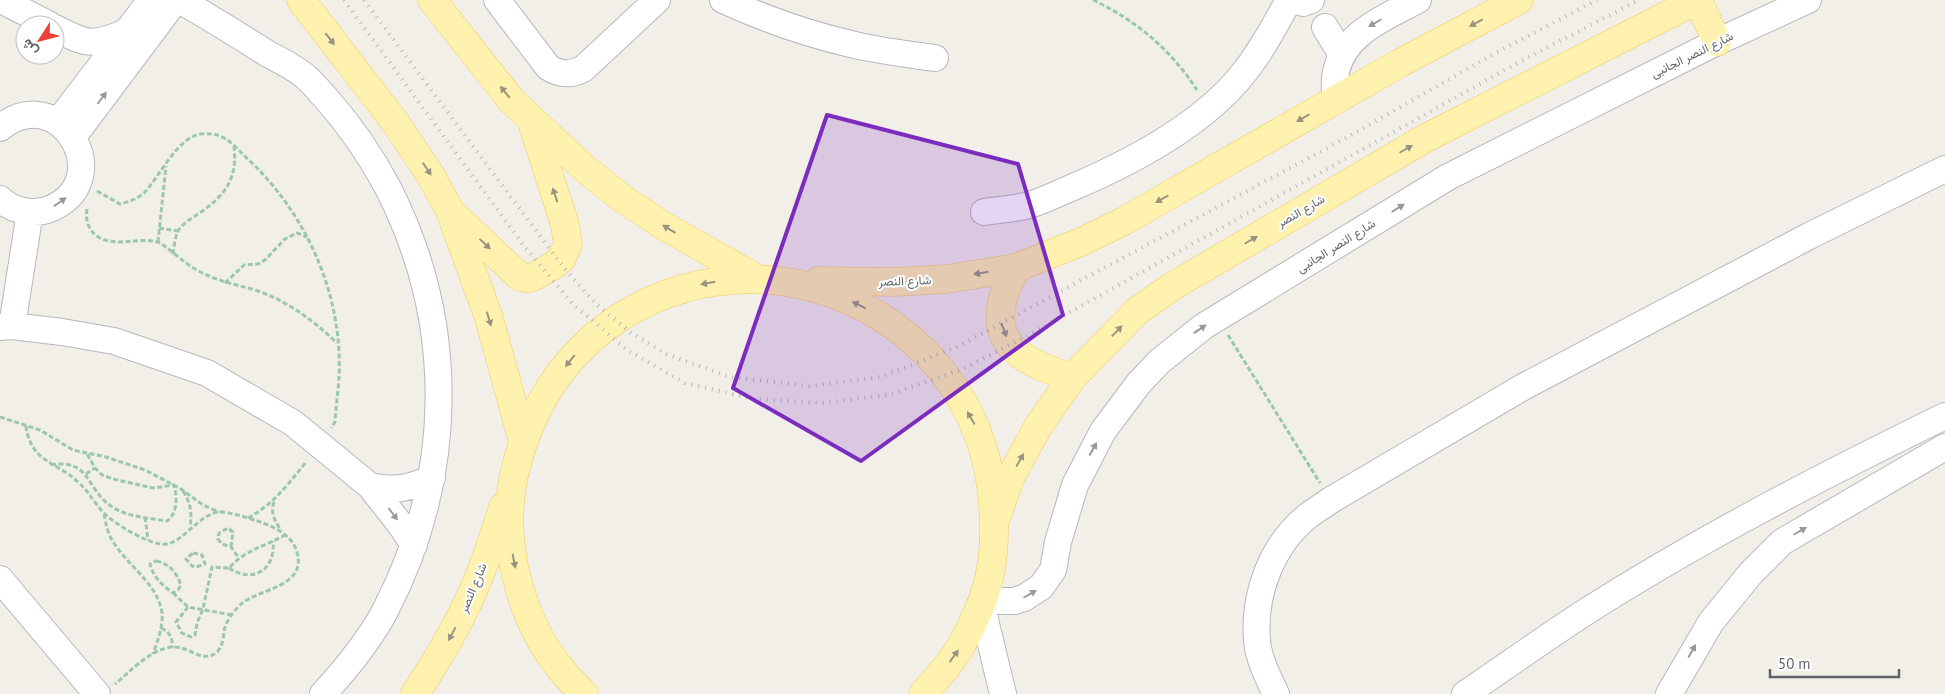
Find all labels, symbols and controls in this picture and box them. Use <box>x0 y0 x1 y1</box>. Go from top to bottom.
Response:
north arrow <box>15 15 65 65</box>
one-way arrow <box>1368 19 1382 28</box>
one-way arrow <box>1469 19 1484 27</box>
street label: شارع النصر الجانبى <box>1648 28 1736 83</box>
one-way arrow <box>325 32 336 45</box>
text: ش <box>17 35 42 60</box>
one-way arrow <box>499 86 510 99</box>
one-way arrow <box>97 92 108 105</box>
one-way arrow <box>1296 114 1311 122</box>
one-way arrow <box>1399 145 1414 153</box>
one-way arrow <box>422 163 431 176</box>
one-way arrow <box>551 187 559 202</box>
street label: شارع النصر <box>1273 191 1328 232</box>
one-way arrow <box>1156 194 1169 203</box>
one-way arrow <box>54 197 67 207</box>
one-way arrow <box>1392 203 1405 212</box>
street label: شارع النصر الجانبى <box>1294 215 1379 277</box>
one-way arrow <box>663 225 676 234</box>
one-way arrow <box>1245 236 1258 245</box>
one-way arrow <box>479 238 491 250</box>
one-way arrow <box>973 270 989 278</box>
street label: شارع النصر <box>877 272 932 291</box>
one-way arrow <box>700 279 716 287</box>
one-way arrow <box>852 301 866 309</box>
one-way arrow <box>485 312 493 327</box>
one-way arrow <box>1000 323 1008 337</box>
one-way arrow <box>1193 324 1207 334</box>
one-way arrow <box>1111 325 1123 337</box>
one-way arrow <box>564 354 575 367</box>
one-way arrow <box>967 411 975 425</box>
one-way arrow <box>1088 442 1097 456</box>
one-way arrow <box>1016 453 1024 467</box>
one-way arrow <box>388 507 398 521</box>
one-way arrow <box>1793 527 1806 536</box>
one-way arrow <box>510 554 518 569</box>
street label: شارع النصر <box>455 561 492 617</box>
one-way arrow <box>1023 590 1036 599</box>
one-way arrow <box>448 626 456 641</box>
one-way arrow <box>1688 645 1697 658</box>
scale bar <box>1770 646 1899 678</box>
one-way arrow <box>949 649 959 663</box>
text: 50 m <box>1778 654 1811 673</box>

